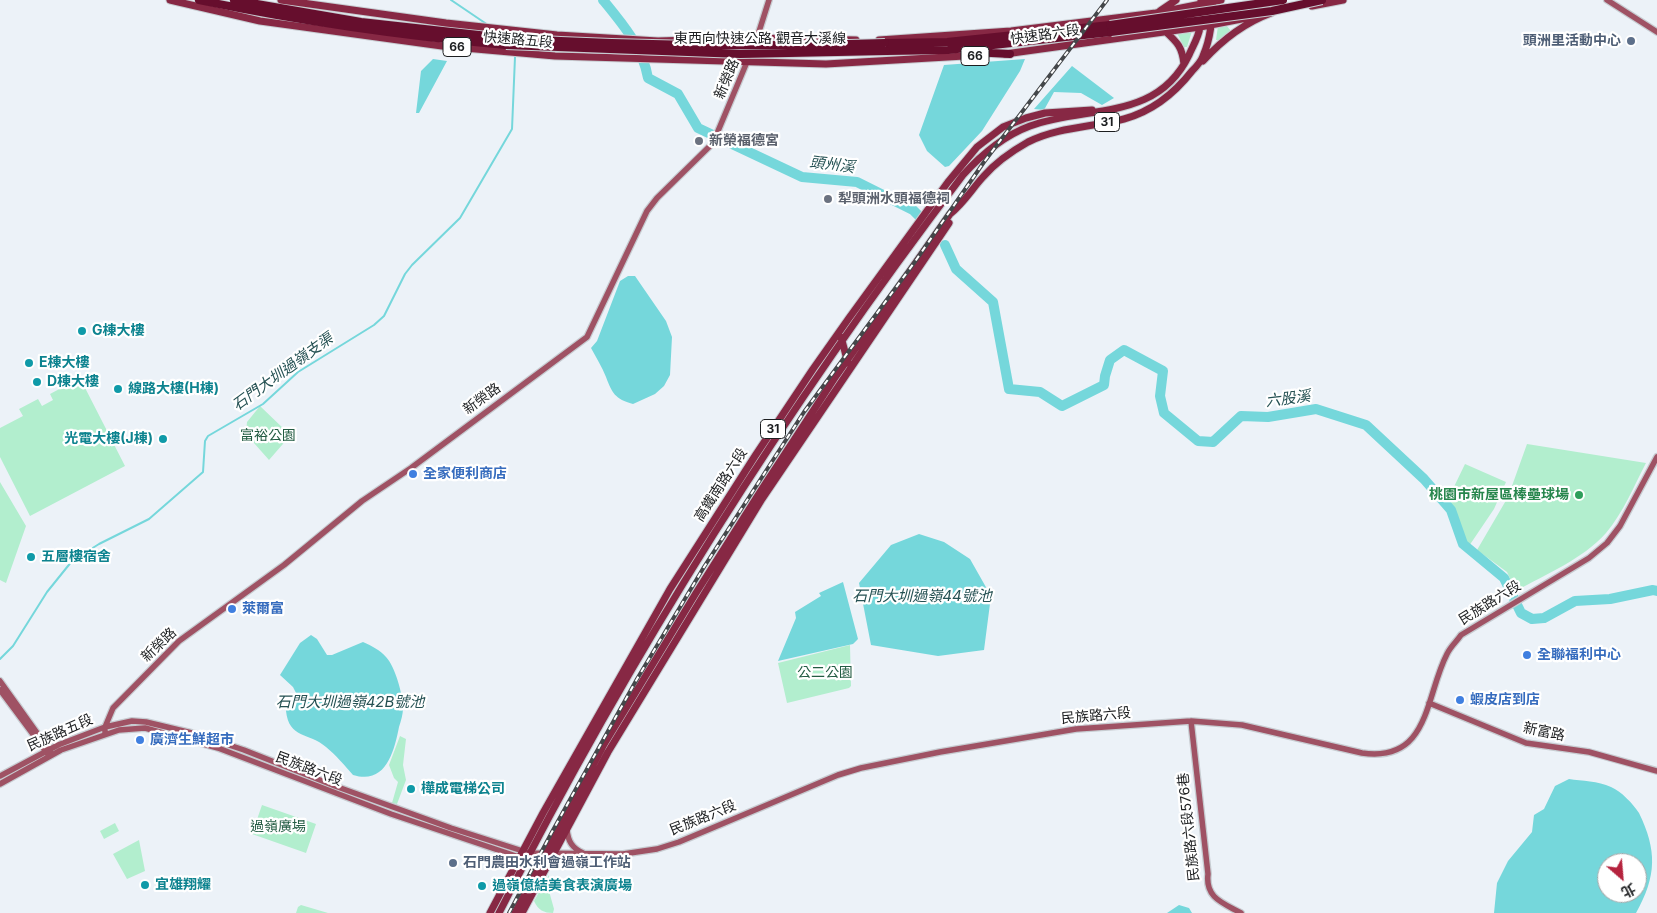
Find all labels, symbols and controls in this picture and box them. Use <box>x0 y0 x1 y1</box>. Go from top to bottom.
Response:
street label: 快速路六段 <box>1009 22 1081 48</box>
street label: 快速路五段 <box>482 29 554 51</box>
street label: 東西向快速公路 觀音大溪線 <box>674 31 846 47</box>
place label: 頭洲里活動中心 <box>1523 33 1621 49</box>
marker: 頭洲里活動中心 <box>1625 35 1637 47</box>
road number: 66 <box>443 38 471 56</box>
road number: 66 <box>961 46 989 66</box>
street label: 新榮路 <box>711 56 743 102</box>
road number: 31 <box>1094 112 1120 132</box>
place label: 新榮福德宮 <box>709 133 779 149</box>
marker: 新榮福德宮 <box>693 135 705 147</box>
water label: 頭州溪 <box>809 153 855 177</box>
place label: 犁頭洲水頭福德祠 <box>838 191 950 207</box>
marker: 犁頭洲水頭福德祠 <box>822 193 834 205</box>
place label: G棟大樓 <box>92 323 145 339</box>
marker: G棟大樓 <box>76 325 88 337</box>
water label: 石門大圳過嶺支渠 <box>229 329 337 415</box>
place label: E棟大樓 <box>39 355 90 371</box>
marker: E棟大樓 <box>23 357 35 369</box>
place label: D棟大樓 <box>47 374 99 390</box>
marker: D棟大樓 <box>31 376 43 388</box>
street label: 新榮路 <box>460 380 504 418</box>
place label: 線路大樓(H棟) <box>128 381 219 397</box>
marker: 線路大樓(H棟) <box>112 383 124 395</box>
water label: 六股溪 <box>1265 387 1311 411</box>
road number: 31 <box>760 419 786 438</box>
park label: 富裕公園 <box>240 428 296 444</box>
place label: 光電大樓(J棟) <box>64 431 153 447</box>
marker: 光電大樓(J棟) <box>157 433 169 445</box>
street label: 高鐵南路六段 <box>691 445 751 525</box>
place label: 全家便利商店 <box>423 466 507 482</box>
marker: 全家便利商店 <box>407 468 419 480</box>
place label: 桃園市新屋區棒壘球場 <box>1429 487 1569 503</box>
marker: 桃園市新屋區棒壘球場 <box>1573 489 1585 501</box>
place label: 五層樓宿舍 <box>41 549 111 565</box>
marker: 五層樓宿舍 <box>25 551 37 563</box>
street label: 民族路六段 <box>1456 577 1524 629</box>
water label: 石門大圳過嶺44號池 <box>852 587 992 605</box>
place label: 萊爾富 <box>242 601 284 617</box>
marker: 萊爾富 <box>226 603 238 615</box>
street label: 新榮路 <box>138 624 180 666</box>
place label: 全聯福利中心 <box>1537 647 1621 663</box>
marker: 全聯福利中心 <box>1521 649 1533 661</box>
park label: 公二公園 <box>797 665 853 681</box>
place label: 蝦皮店到店 <box>1470 692 1540 708</box>
water label: 石門大圳過嶺42B號池 <box>276 693 424 711</box>
marker: 蝦皮店到店 <box>1454 694 1466 706</box>
street label: 民族路六段 <box>1060 705 1132 727</box>
street label: 民族路五段 <box>25 711 95 755</box>
street label: 新富路 <box>1522 719 1566 745</box>
place label: 廣濟生鮮超市 <box>150 732 234 748</box>
marker: 廣濟生鮮超市 <box>134 734 146 746</box>
street label: 民族路六段 <box>273 749 345 789</box>
street label: 民族路六段576巷 <box>1175 772 1203 882</box>
place label: 樺成電梯公司 <box>421 781 505 797</box>
marker: 樺成電梯公司 <box>405 783 417 795</box>
street label: 民族路六段 <box>667 797 739 839</box>
park label: 過嶺廣場 <box>250 819 306 835</box>
north arrow <box>1597 853 1647 903</box>
place label: 石門農田水利會過嶺工作站 <box>463 855 631 871</box>
marker: 石門農田水利會過嶺工作站 <box>447 857 459 869</box>
place label: 宜雄翔耀 <box>155 877 211 893</box>
place label: 過嶺億結美食表演廣場 <box>492 878 632 894</box>
marker: 宜雄翔耀 <box>139 879 151 891</box>
marker: 過嶺億結美食表演廣場 <box>476 880 488 892</box>
text: 北 <box>1618 880 1639 902</box>

